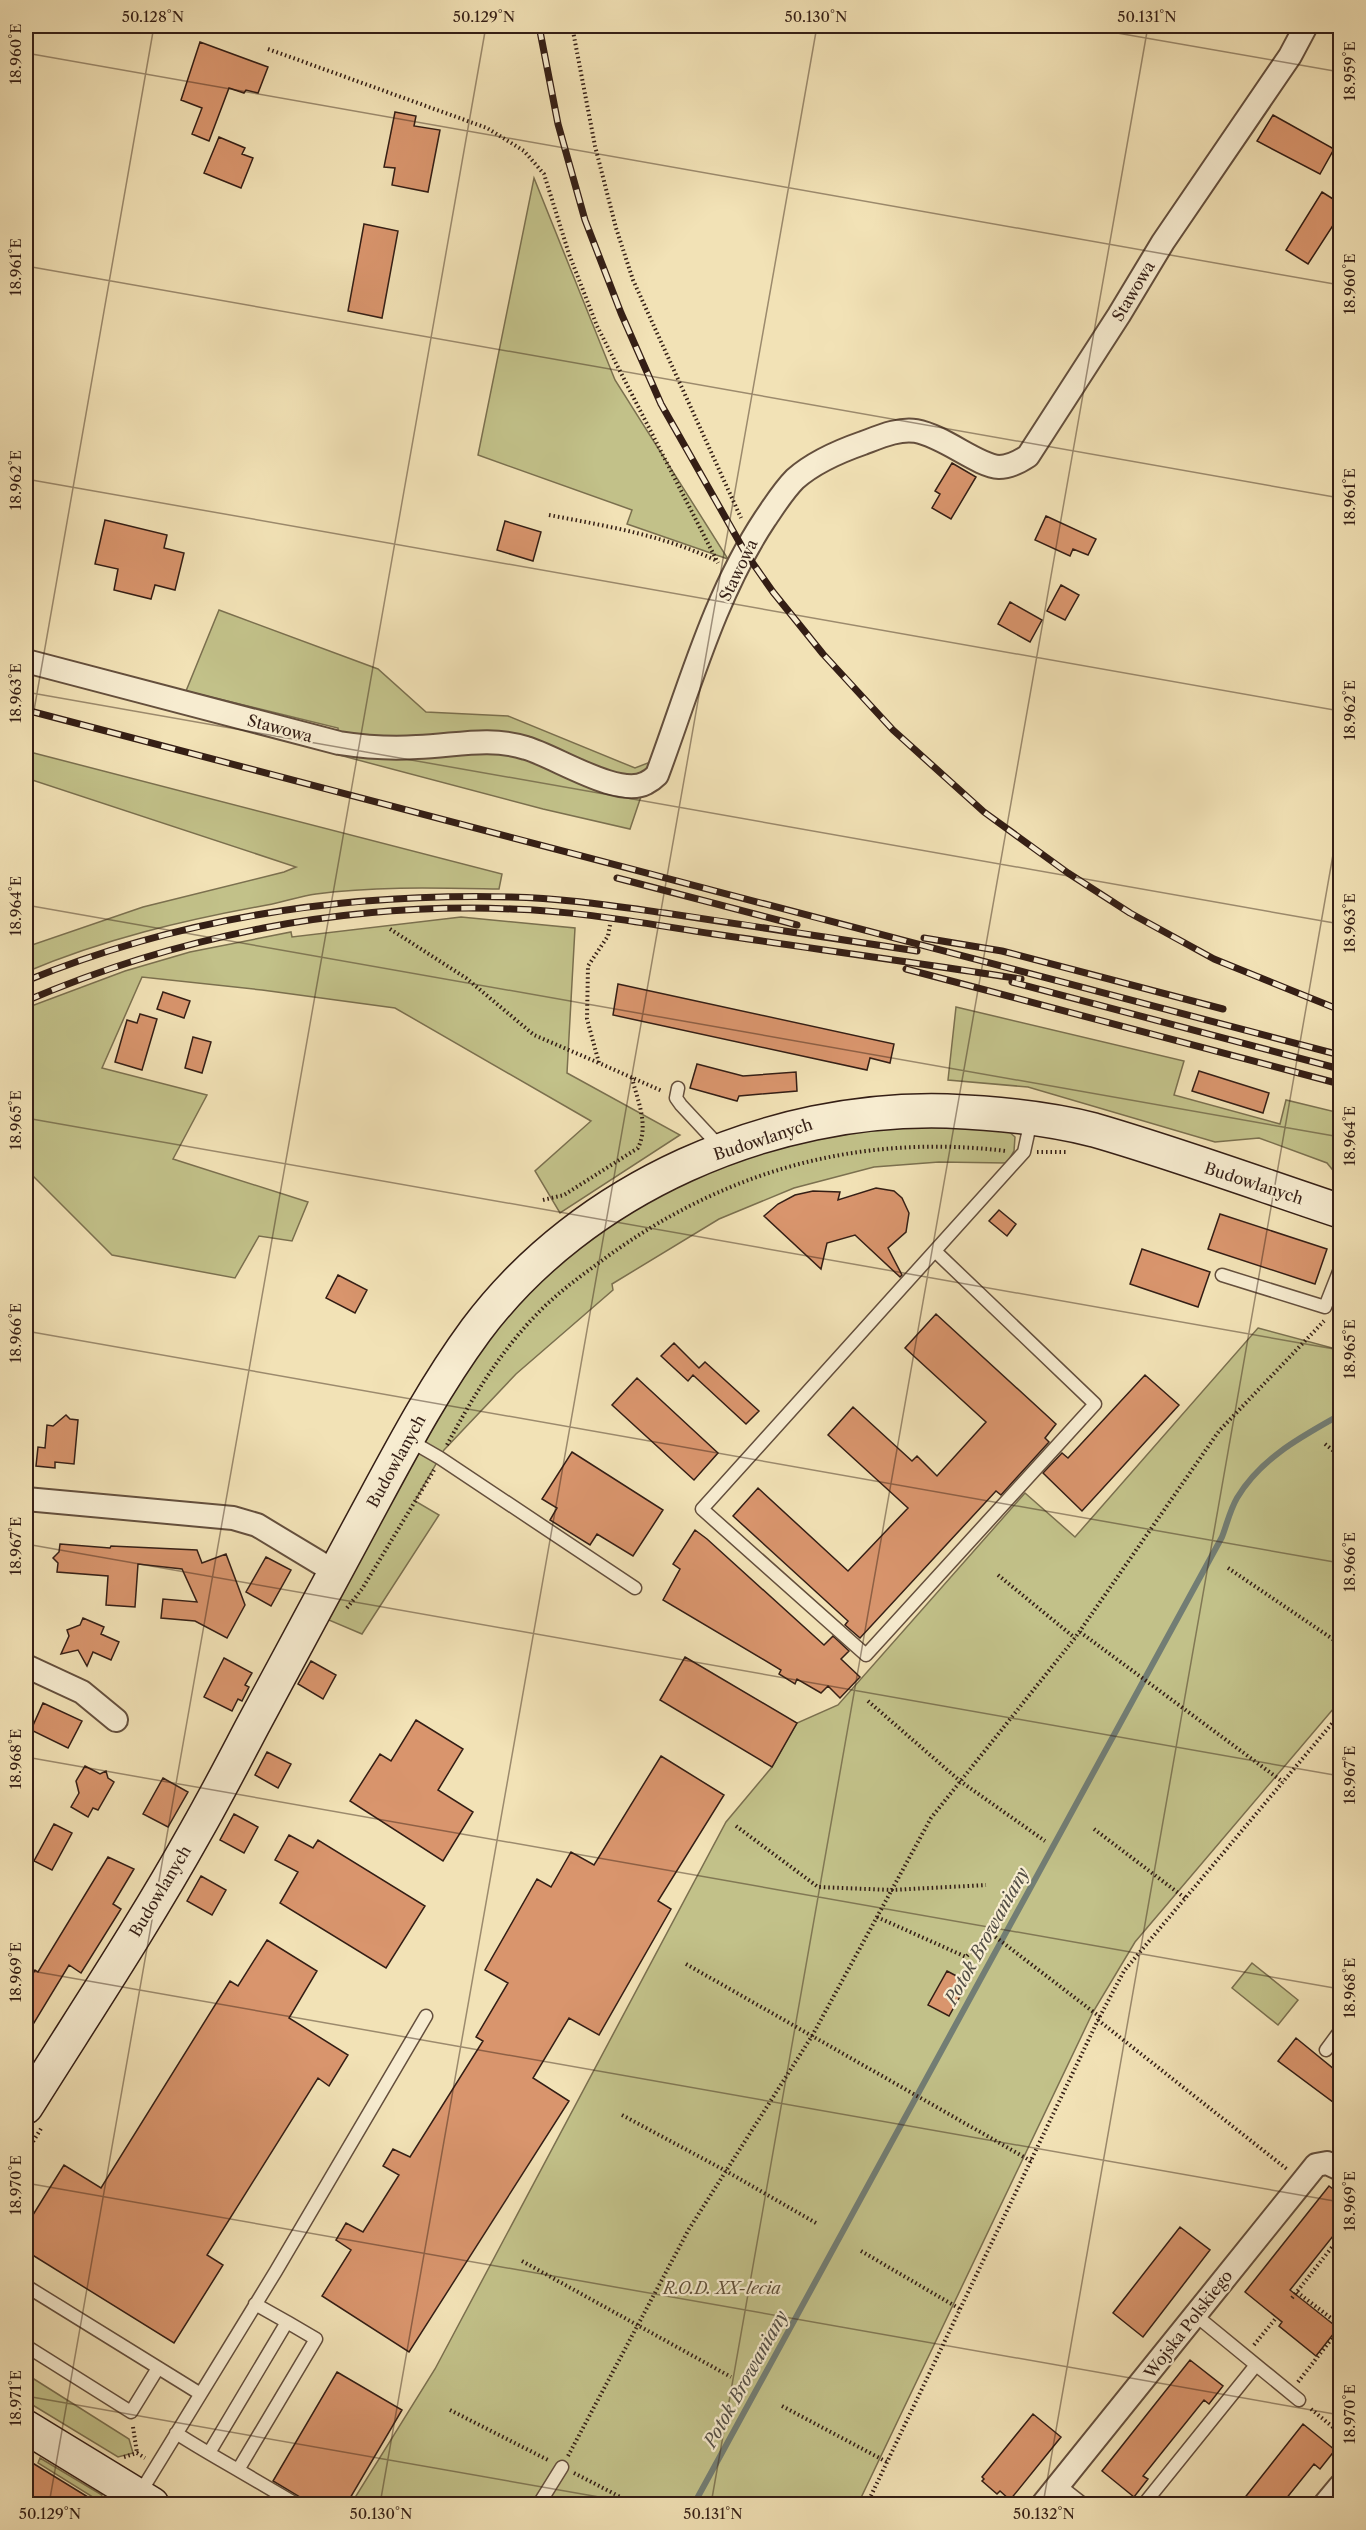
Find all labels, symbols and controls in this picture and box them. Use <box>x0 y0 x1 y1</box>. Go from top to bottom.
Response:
text: 50.128°N <box>122 7 184 26</box>
text: 50.129°N <box>453 7 515 26</box>
text: 50.130°N <box>785 7 847 26</box>
text: 50.131°N <box>1117 7 1177 26</box>
text: 18.960°E <box>6 23 25 85</box>
text: 18.959°E <box>1340 41 1359 101</box>
text: 18.961°E <box>6 238 25 296</box>
text: 18.960°E <box>1340 253 1359 315</box>
street label: Stawowa <box>1107 257 1159 325</box>
text: 18.962°E <box>6 450 25 510</box>
text: 18.961°E <box>1340 468 1359 526</box>
street label: Stawowa <box>714 535 762 604</box>
text: 18.963°E <box>6 663 25 723</box>
text: 18.962°E <box>1340 680 1359 740</box>
street label: Stawowa <box>245 710 315 746</box>
text: 18.964°E <box>6 876 25 936</box>
text: 18.963°E <box>1340 893 1359 953</box>
text: 18.965°E <box>6 1090 25 1150</box>
text: 18.964°E <box>1340 1106 1359 1166</box>
street label: Budowlanych <box>711 1114 815 1164</box>
street label: Budowlanych <box>1202 1158 1306 1208</box>
text: 18.966°E <box>6 1303 25 1363</box>
text: 18.965°E <box>1340 1319 1359 1379</box>
street label: Budowlanych <box>362 1411 430 1511</box>
text: 18.967°E <box>6 1517 25 1575</box>
text: 18.966°E <box>1340 1532 1359 1592</box>
text: 18.968°E <box>6 1729 25 1789</box>
text: 18.967°E <box>1340 1746 1359 1804</box>
street label: Budowlanych <box>125 1842 195 1940</box>
water label: Potok Browaniany <box>939 1864 1034 2010</box>
text: 18.969°E <box>6 1942 25 2002</box>
text: 18.968°E <box>1340 1958 1359 2018</box>
text: 18.970°E <box>6 2155 25 2215</box>
text: 18.969°E <box>1340 2171 1359 2231</box>
street label: Wojska Polskiego <box>1139 2266 1237 2383</box>
park label: R.O.D. XX-lecia <box>661 2278 781 2298</box>
water label: Potok Browaniany <box>698 2307 793 2453</box>
text: 18.971°E <box>6 2370 25 2426</box>
text: 18.970°E <box>1340 2384 1359 2444</box>
text: 50.129°N <box>19 2504 81 2523</box>
text: 50.130°N <box>350 2504 412 2523</box>
text: 50.131°N <box>683 2504 743 2523</box>
text: 50.132°N <box>1013 2504 1075 2523</box>

